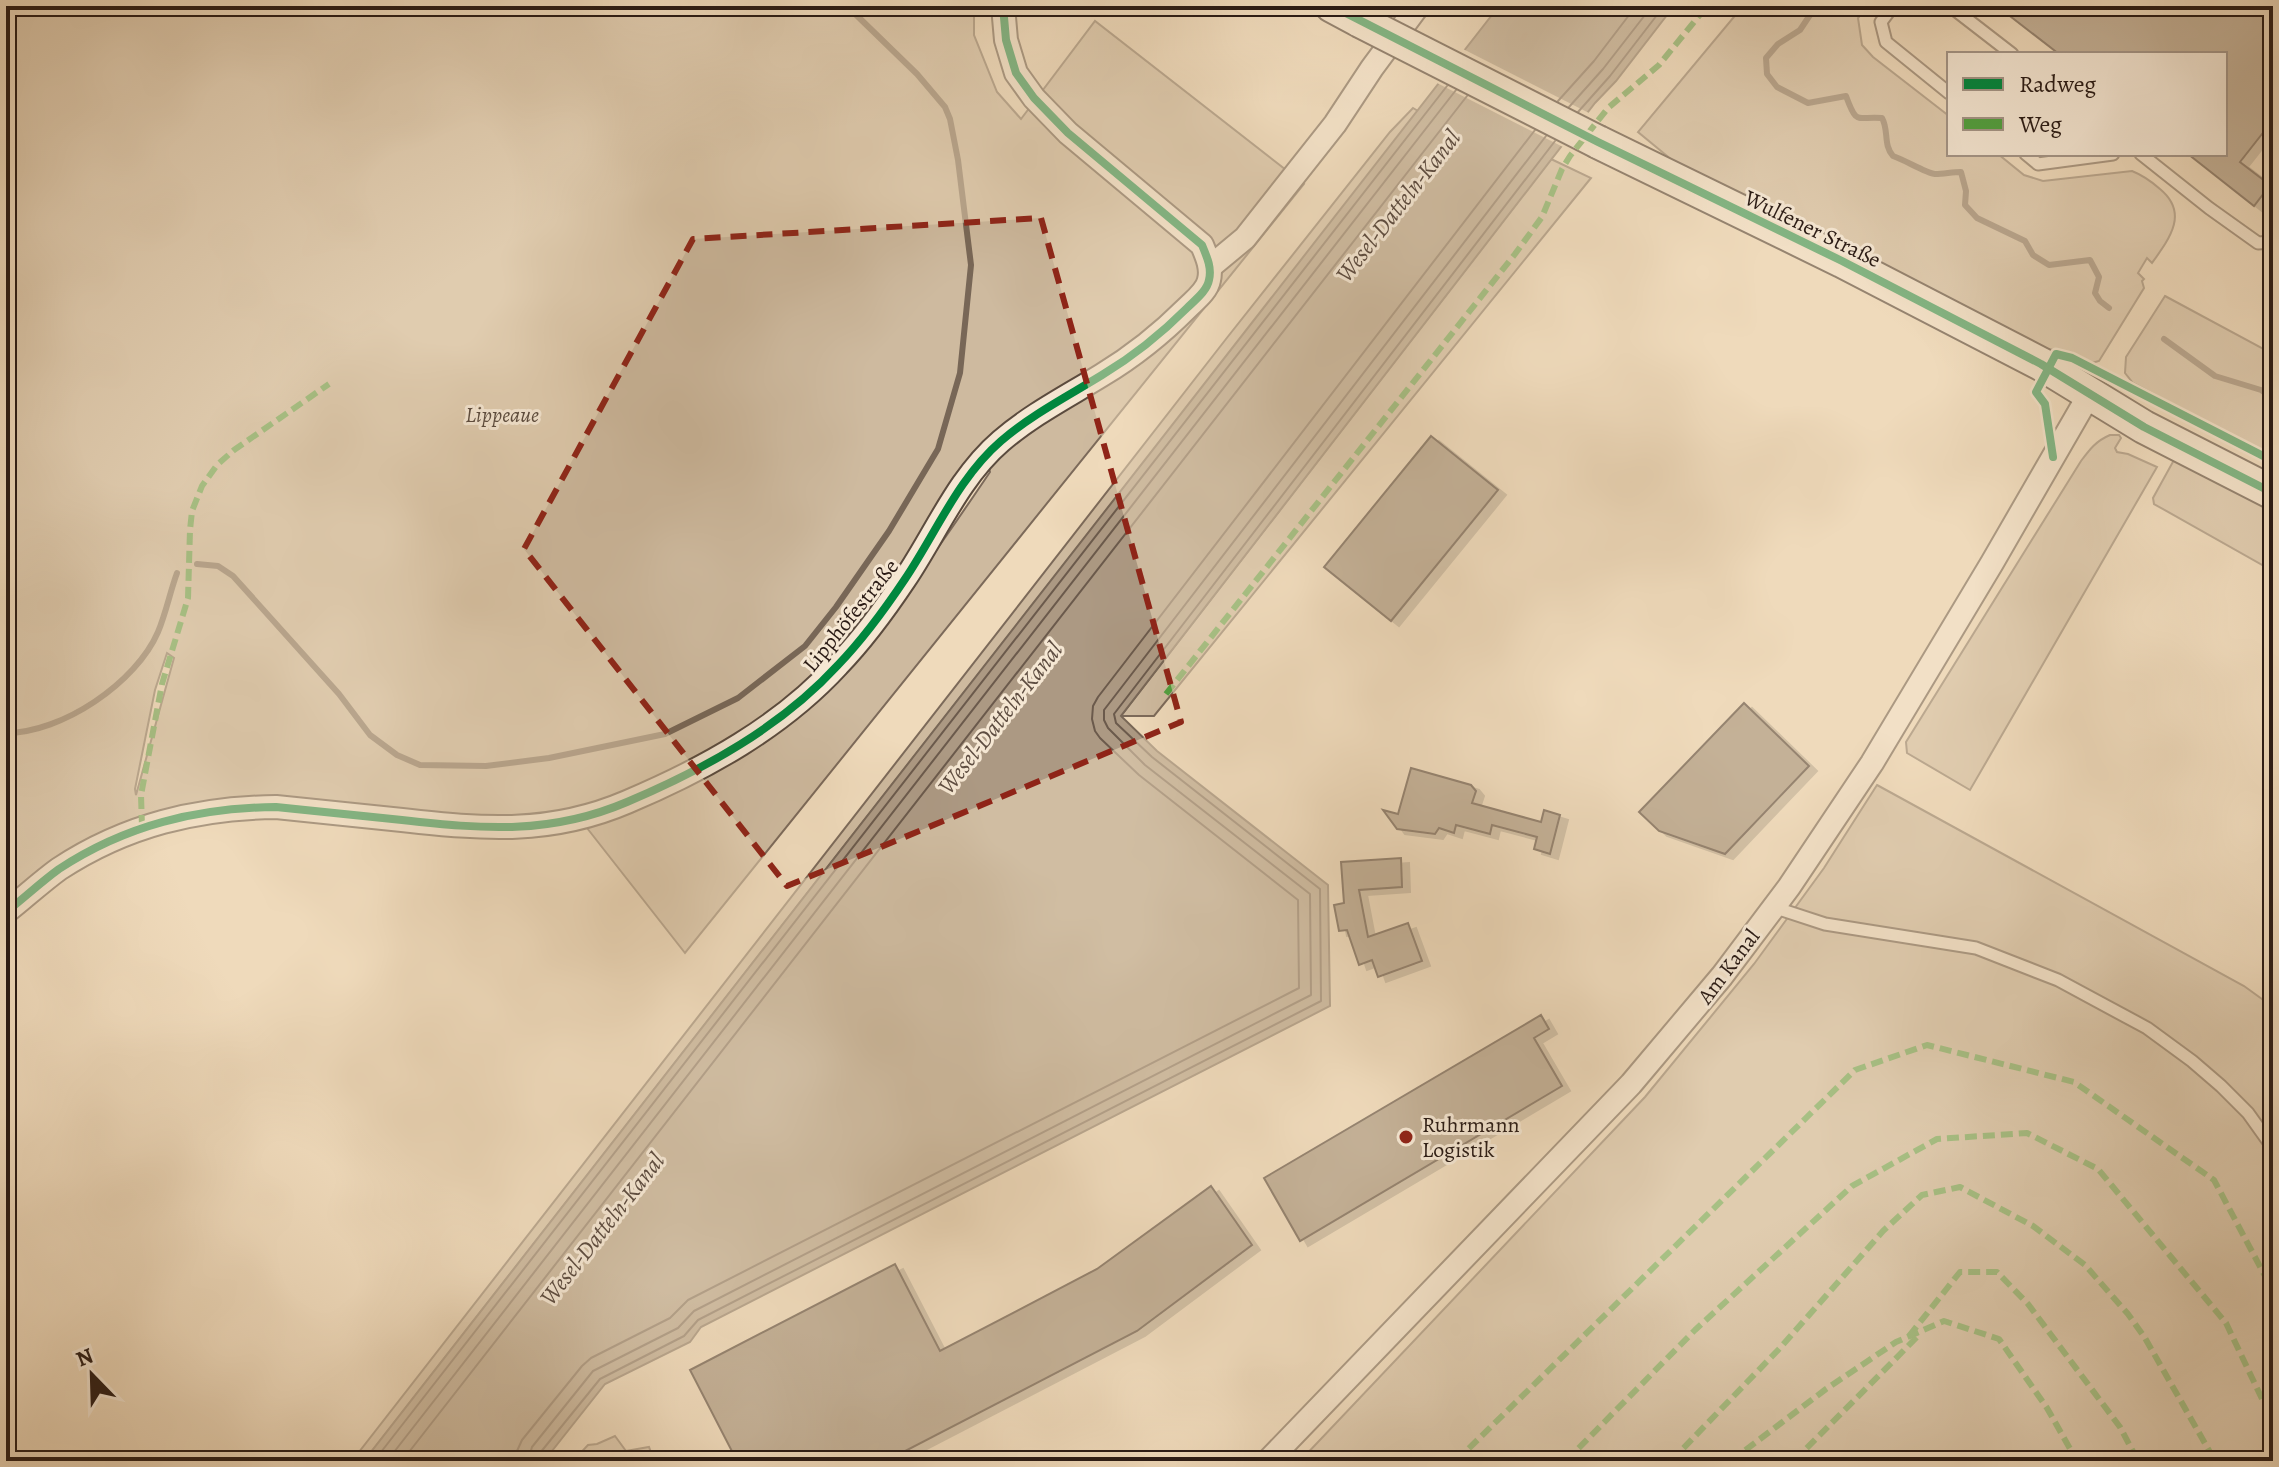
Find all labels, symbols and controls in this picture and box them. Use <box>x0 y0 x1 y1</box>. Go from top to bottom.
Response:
legend <box>1947 52 2227 156</box>
text: Radweg <box>2019 68 2096 100</box>
text: Weg <box>2018 108 2062 140</box>
water label: Wesel-Datteln-Kanal <box>1328 123 1468 289</box>
street label: Wulfener Straße <box>1738 182 1886 275</box>
park label: Lippeaue <box>465 400 539 430</box>
street label: Lipphöfestraße <box>796 553 906 678</box>
water label: Wesel-Datteln-Kanal <box>930 635 1070 801</box>
street label: Am Kanal <box>1690 923 1767 1011</box>
place label: Ruhrmann Logistik <box>1422 1110 1520 1165</box>
marker: Ruhrmann Logistik <box>1397 1128 1415 1146</box>
water label: Wesel-Datteln-Kanal <box>532 1146 672 1312</box>
north arrow <box>52 1335 132 1415</box>
text: N <box>71 1341 98 1374</box>

